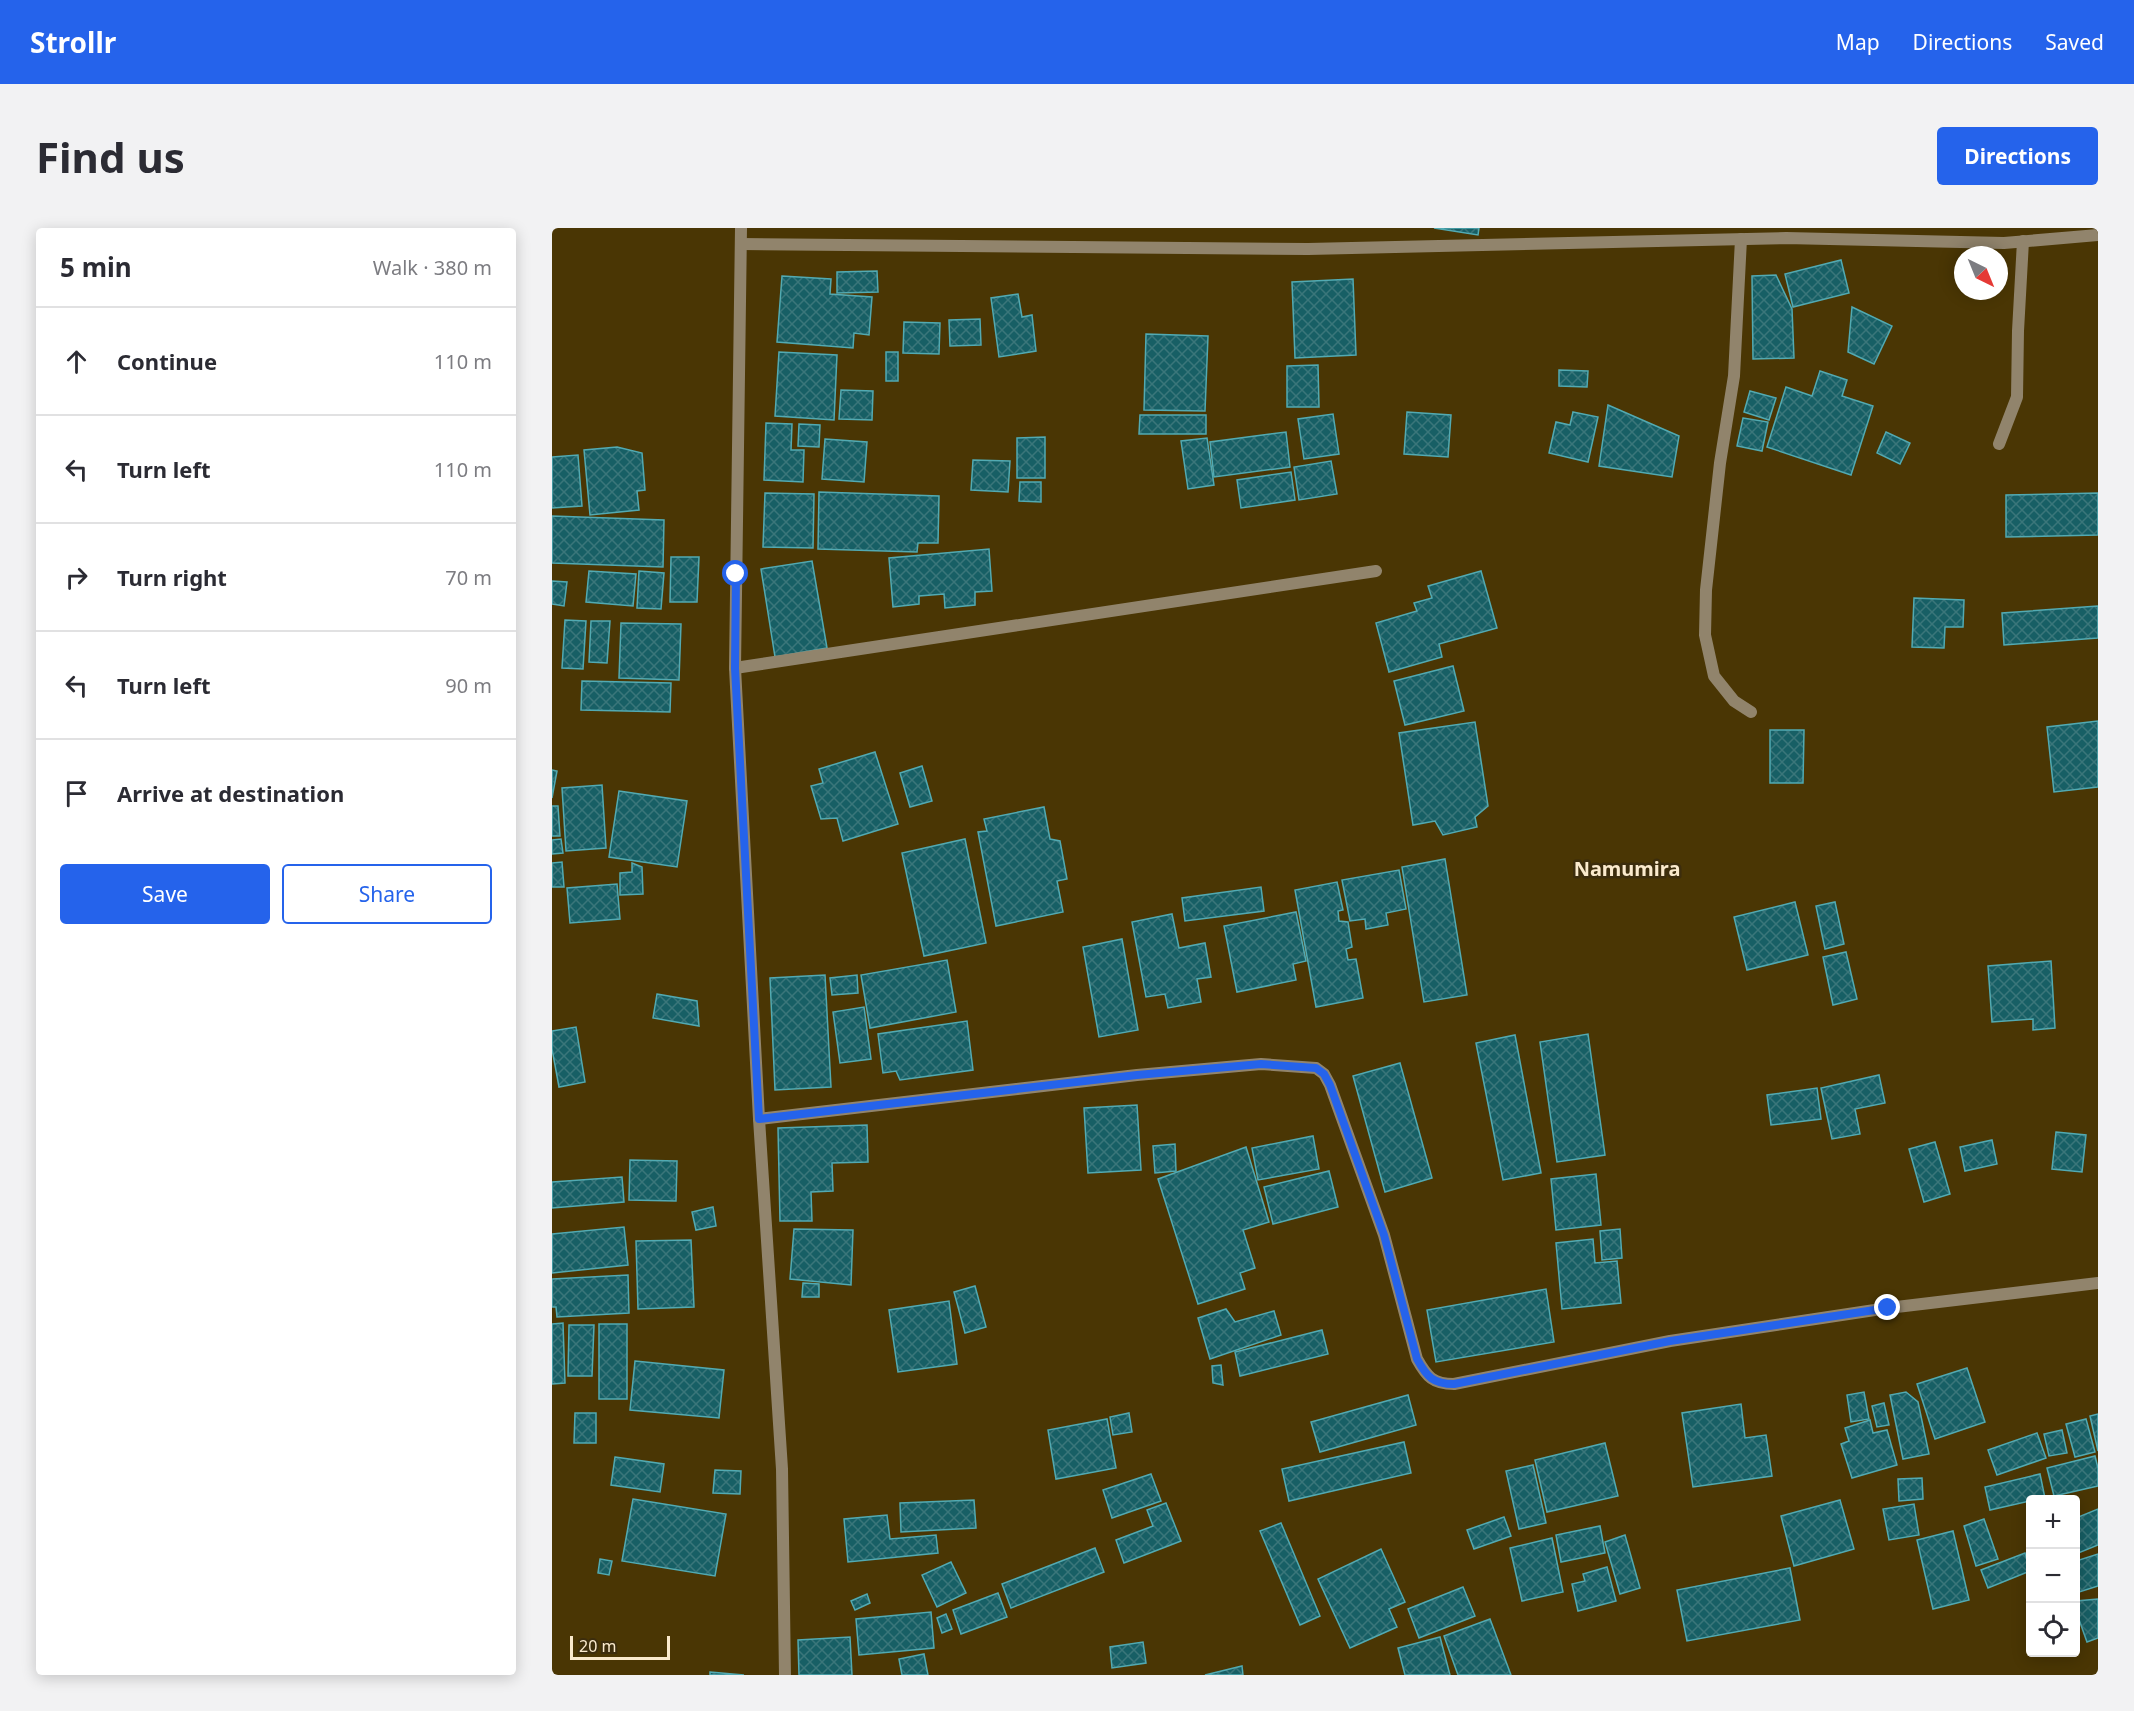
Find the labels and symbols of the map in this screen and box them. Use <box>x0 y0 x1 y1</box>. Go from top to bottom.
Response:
north arrow <box>1954 246 2008 300</box>
route start <box>722 560 748 586</box>
district label: Namumira <box>1574 855 1680 882</box>
route end <box>1874 1294 1900 1320</box>
scale bar <box>570 1633 670 1660</box>

